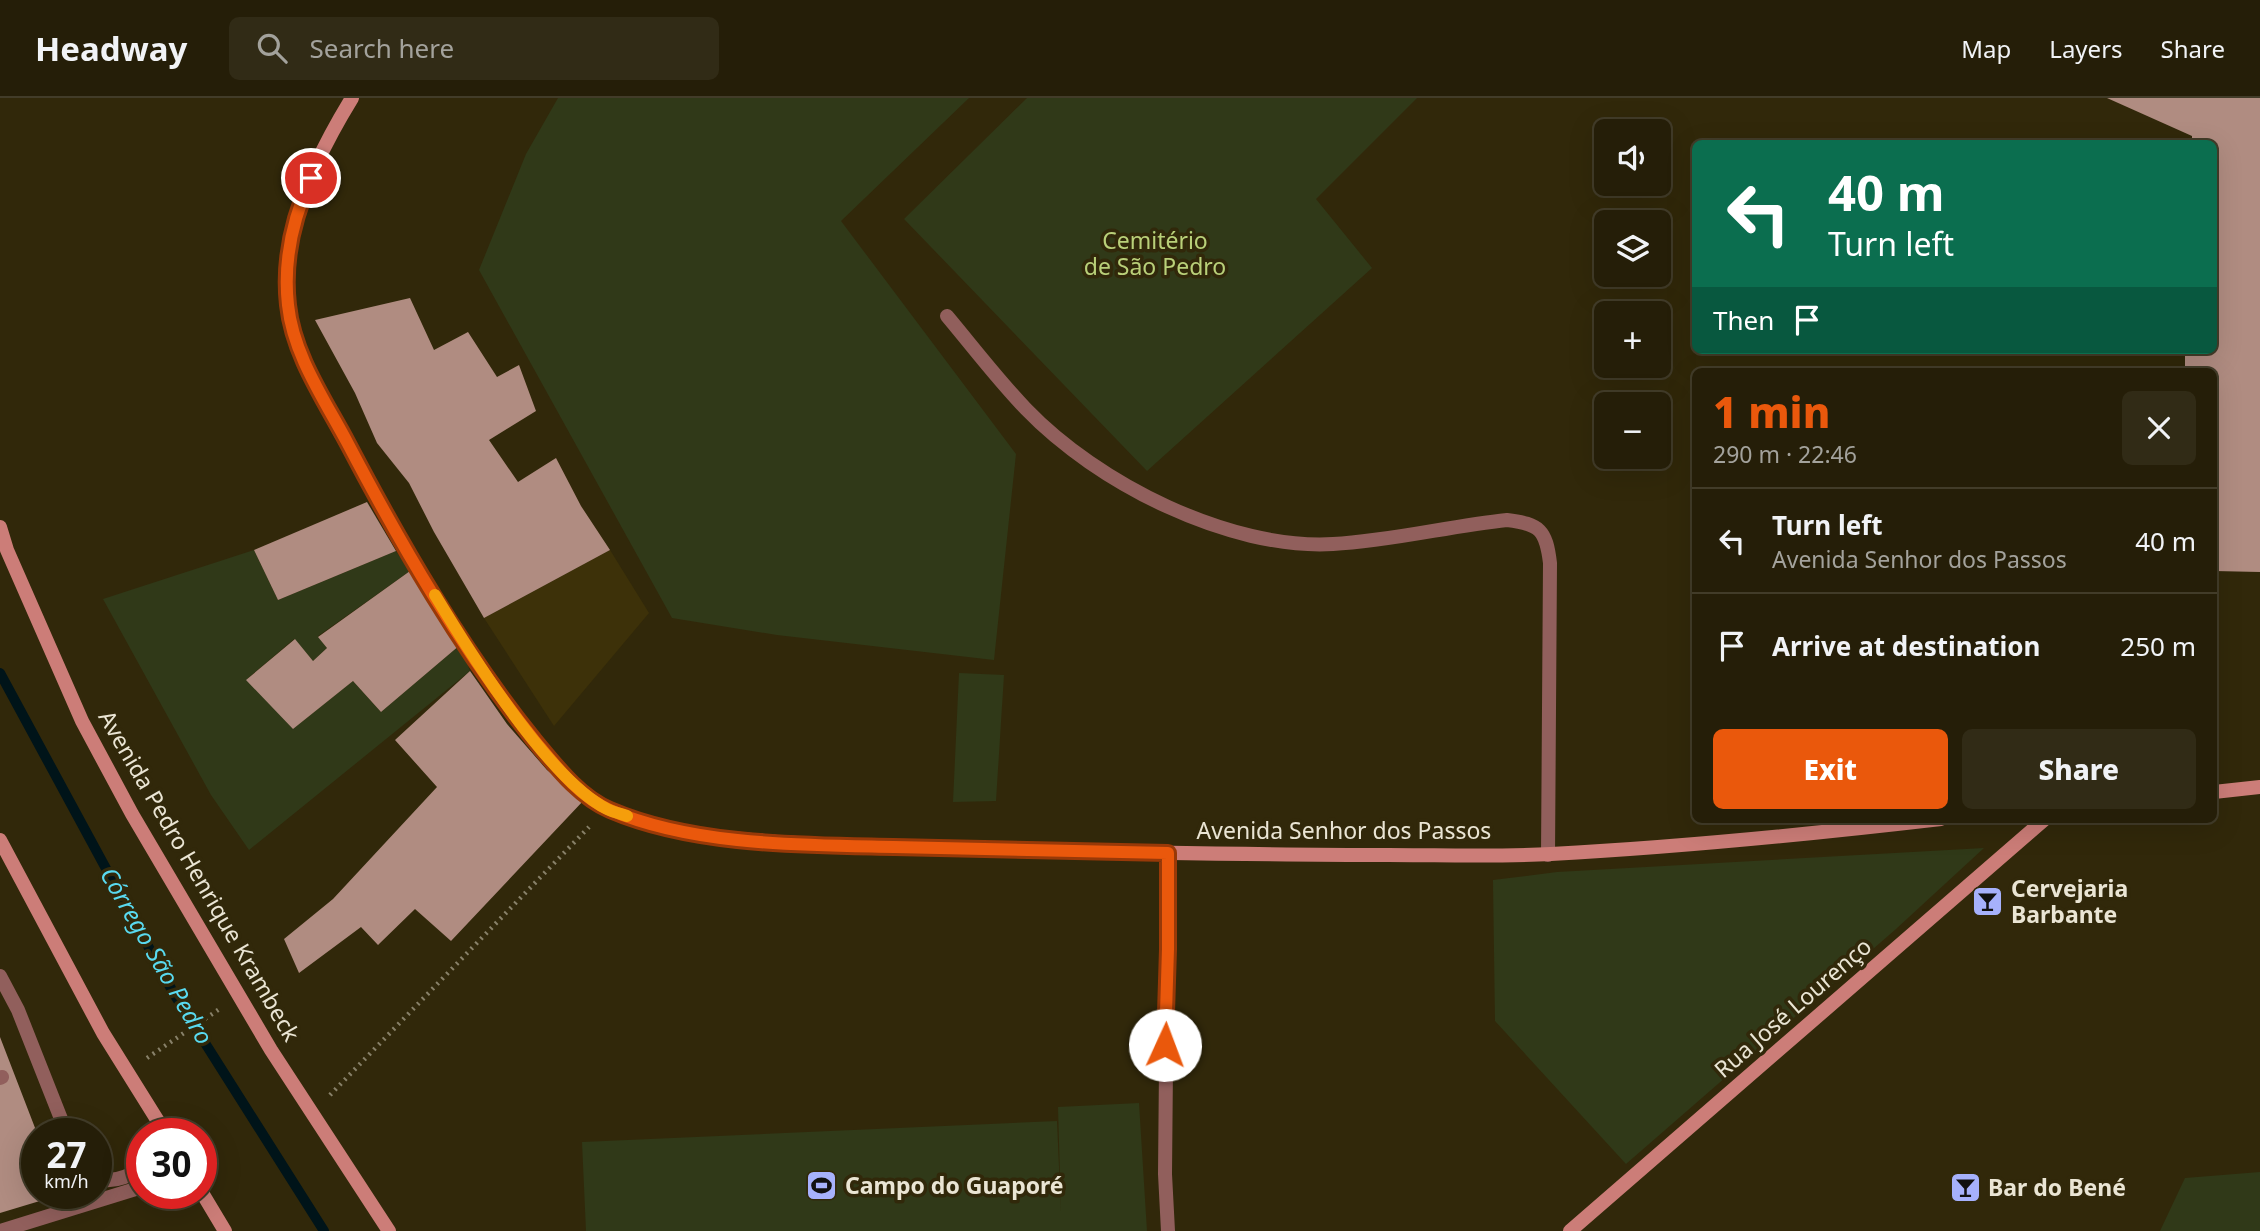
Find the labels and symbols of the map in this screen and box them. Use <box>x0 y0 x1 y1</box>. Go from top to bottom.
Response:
pin <box>281 148 341 208</box>
park label: Cemitério de São Pedro <box>1084 224 1226 282</box>
street label: Avenida Pedro Henrique Krambeck <box>92 704 308 1048</box>
street label: Avenida Senhor dos Passos <box>1197 814 1491 846</box>
water label: Córrego São Pedro <box>93 861 221 1050</box>
place label: Cervejaria Barbante <box>2011 872 2128 930</box>
bar icon: Cervejaria Barbante <box>1971 885 2005 919</box>
street label: Rua José Lourenço <box>1707 930 1878 1085</box>
position arrow <box>1128 1008 1202 1082</box>
speed limit sign: 30 <box>126 1118 217 1209</box>
sports icon: Campo do Guaporé <box>805 1169 839 1203</box>
place label: Campo do Guaporé <box>845 1169 1064 1201</box>
bar icon: Bar do Bené <box>1948 1171 1982 1205</box>
place label: Bar do Bené <box>1988 1171 2126 1203</box>

